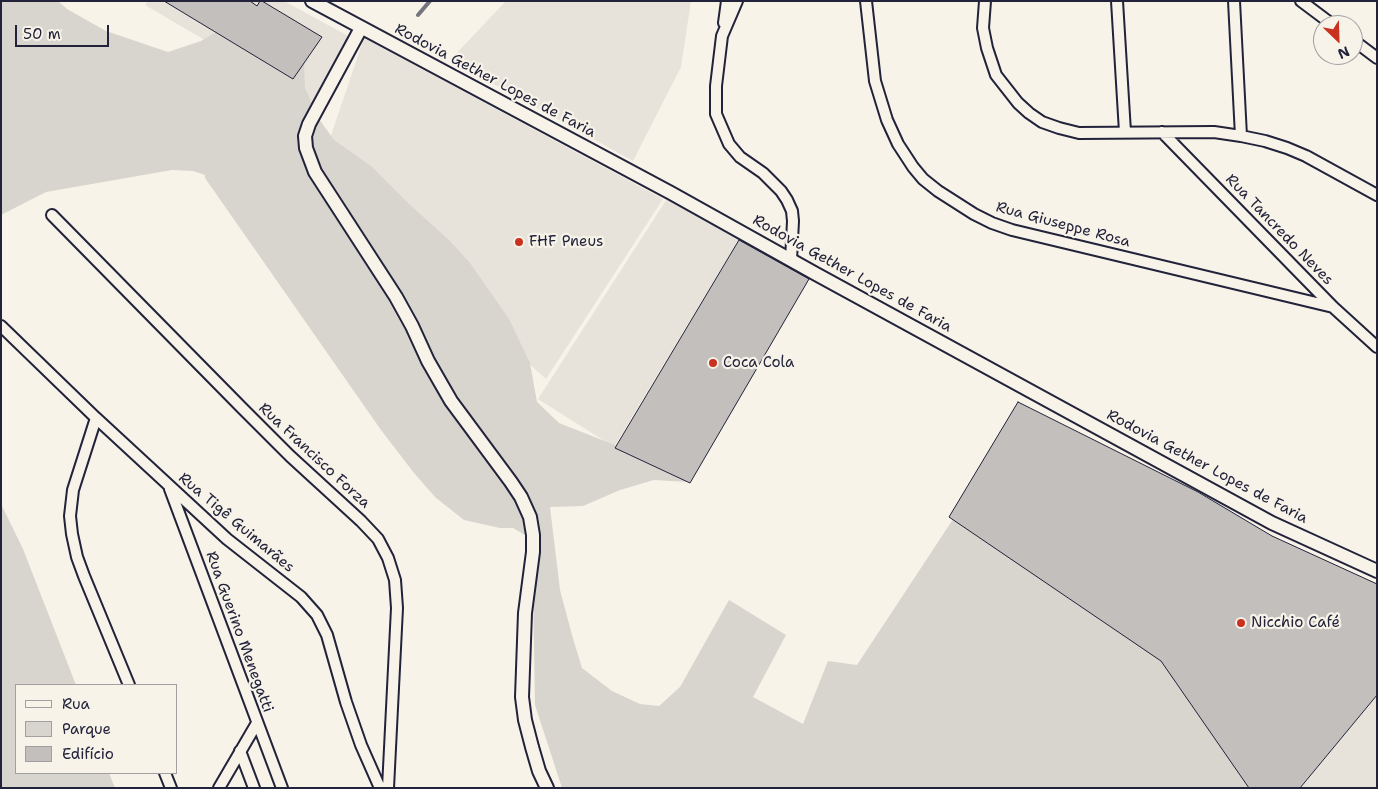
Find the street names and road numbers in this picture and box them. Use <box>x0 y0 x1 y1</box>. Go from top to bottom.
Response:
street label: Rodovia Gether Lopes de Faria <box>391 20 599 142</box>
street label: Rua Tancredo Neves <box>1221 171 1337 289</box>
street label: Rua Giuseppe Rosa <box>994 198 1132 252</box>
street label: Rodovia Gether Lopes de Faria <box>749 212 955 336</box>
street label: Rua Francisco Forza <box>254 400 374 512</box>
street label: Rodovia Gether Lopes de Faria <box>1103 406 1311 528</box>
street label: Rua Tigê Guimarães <box>174 469 298 577</box>
street label: Rua Guerino Menegatti <box>201 549 277 715</box>

